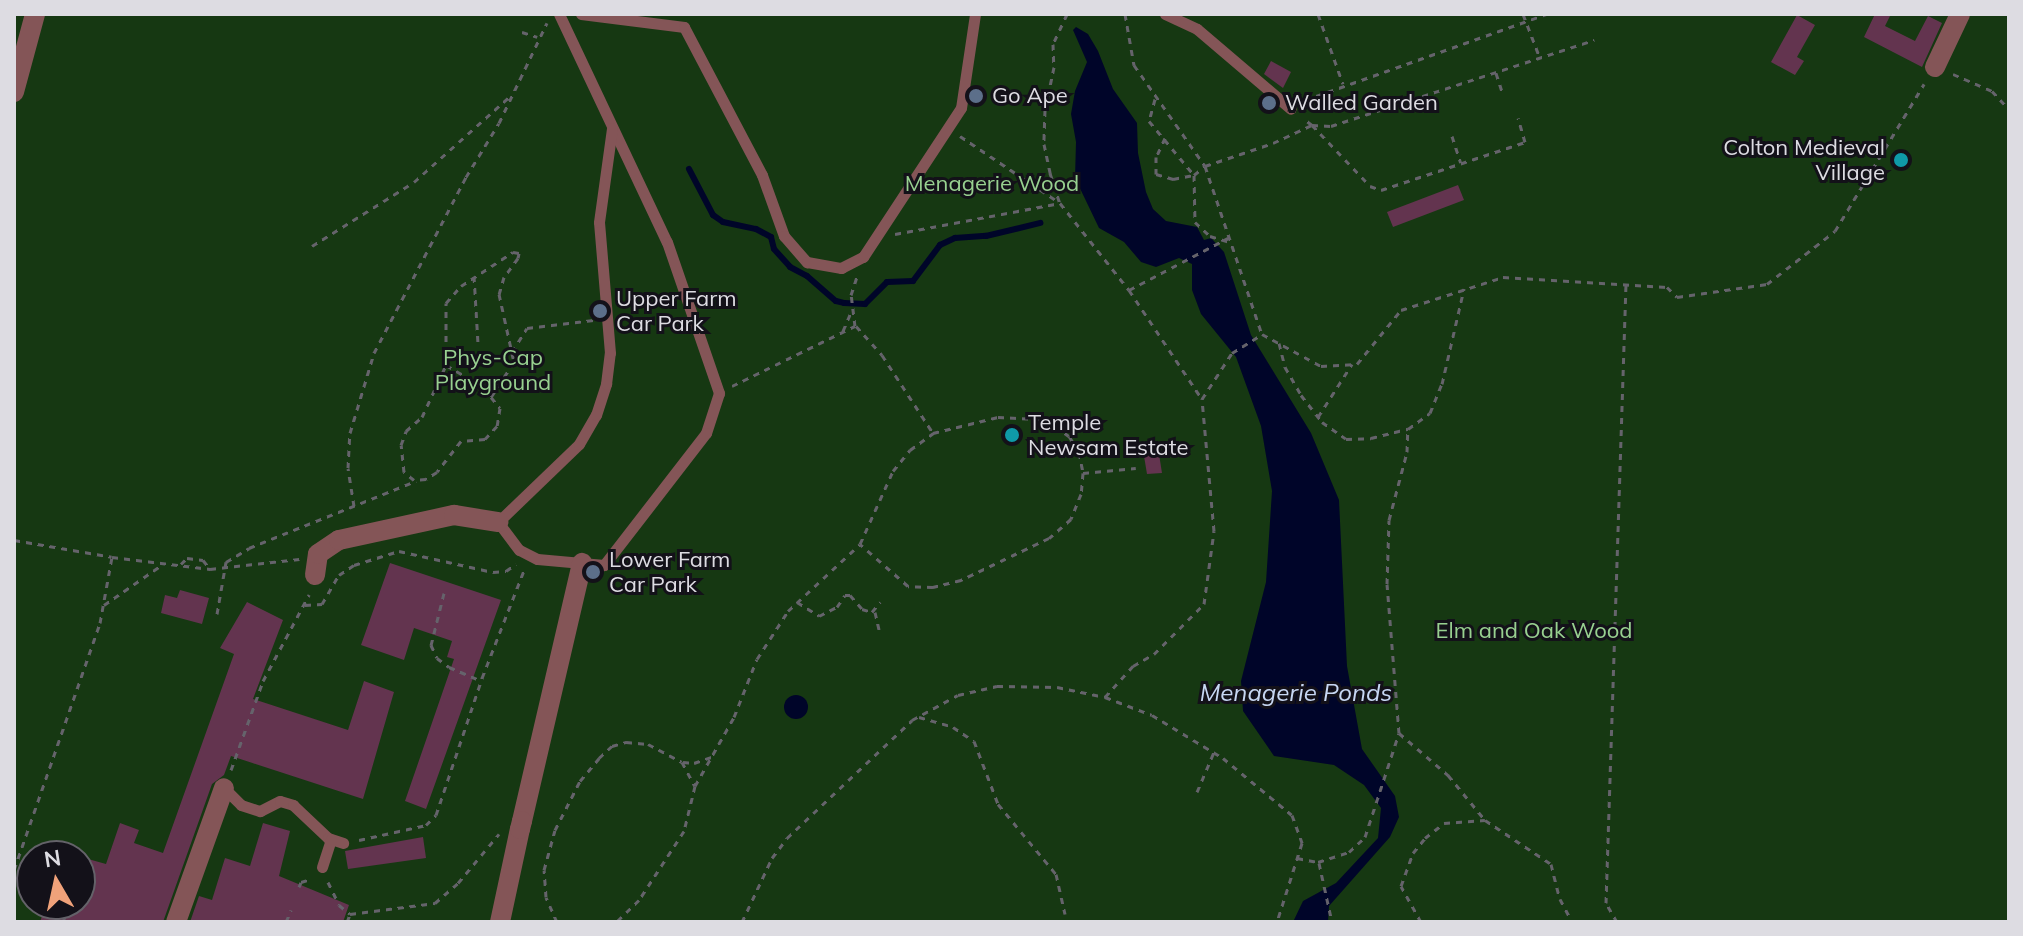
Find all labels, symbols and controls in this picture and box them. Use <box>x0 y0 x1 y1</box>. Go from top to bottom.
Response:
place label: Go Ape <box>992 83 1068 109</box>
marker: Go Ape <box>967 87 985 105</box>
place label: Walled Garden <box>1285 90 1438 116</box>
marker: Walled Garden <box>1260 94 1278 112</box>
place label: Colton Medieval Village <box>1723 134 1885 186</box>
marker: Colton Medieval Village <box>1892 151 1910 169</box>
park label: Menagerie Wood <box>905 171 1079 197</box>
place label: Upper Farm Car Park <box>616 285 737 336</box>
marker: Upper Farm Car Park <box>591 302 609 320</box>
park label: Phys-Cap Playground <box>435 344 551 396</box>
place label: Temple Newsam Estate <box>1028 409 1188 460</box>
marker: Temple Newsam Estate <box>1003 426 1021 444</box>
place label: Lower Farm Car Park <box>609 546 730 598</box>
marker: Lower Farm Car Park <box>584 563 602 581</box>
park label: Elm and Oak Wood <box>1435 618 1633 644</box>
water label: Menagerie Ponds <box>1200 679 1392 707</box>
north arrow <box>16 840 96 920</box>
text: N <box>42 843 63 873</box>

